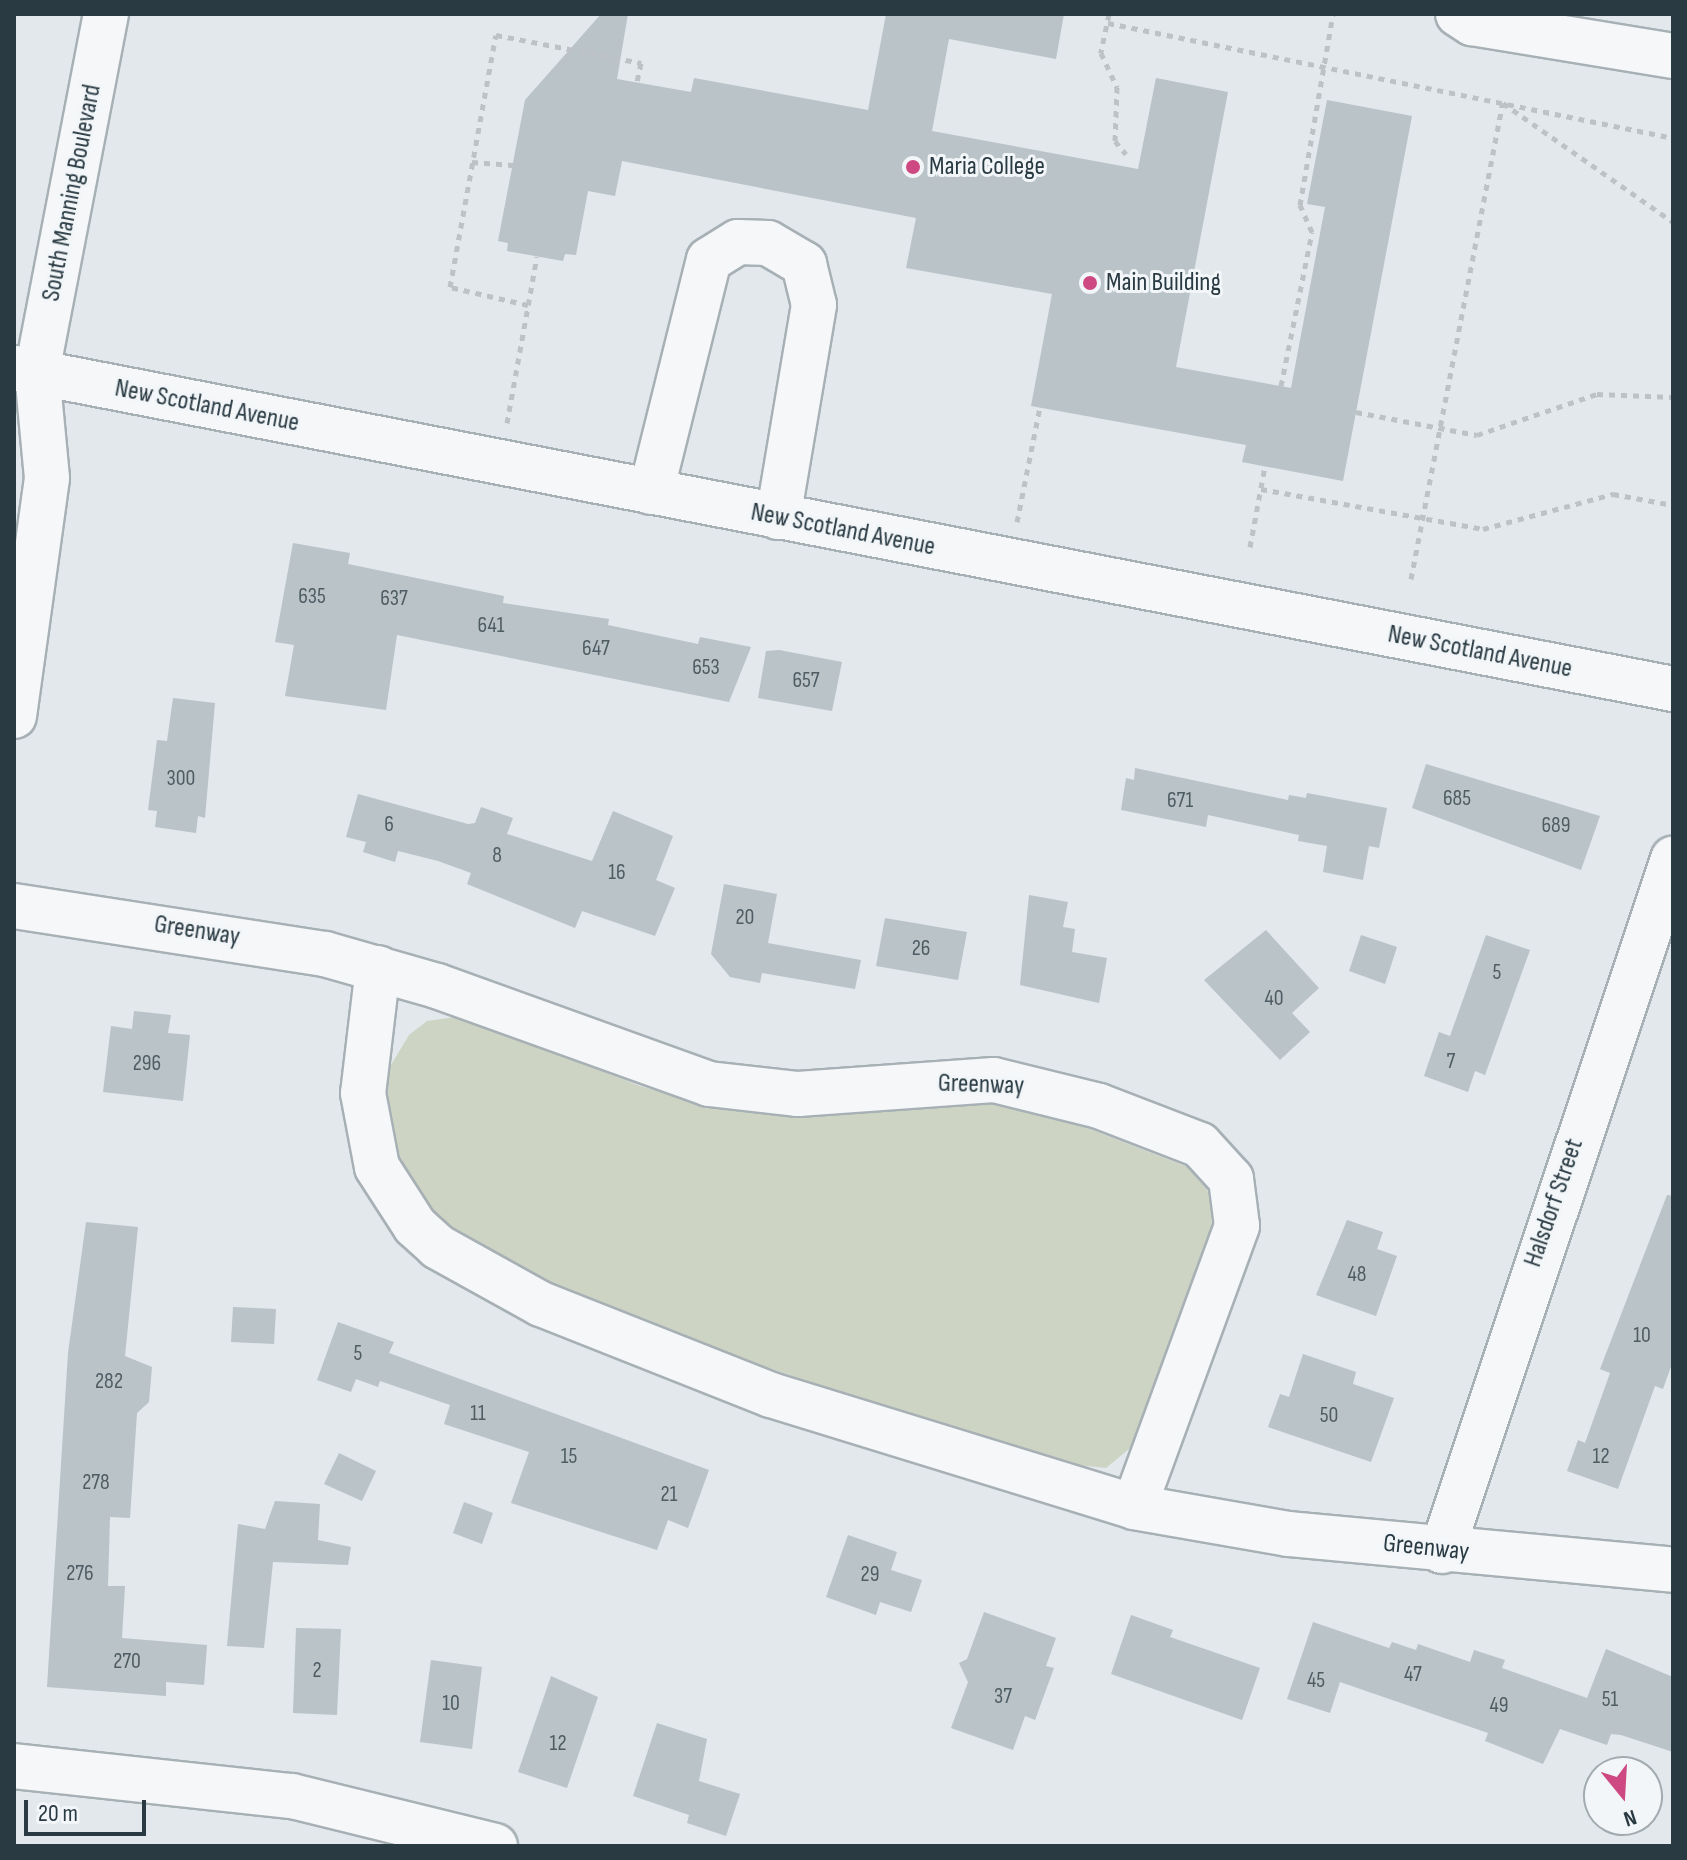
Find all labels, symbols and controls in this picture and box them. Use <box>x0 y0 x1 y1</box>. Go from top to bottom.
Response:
street label: South Manning Boulevard <box>36 82 108 304</box>
place label: Maria College <box>929 151 1045 183</box>
marker: Maria College <box>904 158 922 176</box>
place label: Main Building <box>1106 267 1221 299</box>
marker: Main Building <box>1081 274 1099 292</box>
street label: New Scotland Avenue <box>112 373 302 439</box>
street label: New Scotland Avenue <box>748 497 938 563</box>
house number: 635 <box>298 584 326 610</box>
house number: 637 <box>380 586 408 612</box>
house number: 641 <box>478 613 504 639</box>
street label: New Scotland Avenue <box>1385 619 1575 685</box>
house number: 647 <box>582 636 610 662</box>
house number: 653 <box>692 655 720 681</box>
house number: 657 <box>792 668 820 694</box>
house number: 300 <box>167 766 195 792</box>
house number: 685 <box>1443 786 1471 812</box>
house number: 671 <box>1167 788 1193 814</box>
house number: 6 <box>384 812 394 838</box>
house number: 689 <box>1541 813 1571 839</box>
house number: 8 <box>492 843 502 869</box>
house number: 16 <box>608 860 626 886</box>
house number: 20 <box>736 905 754 931</box>
street label: Greenway <box>152 909 242 953</box>
house number: 26 <box>912 936 930 962</box>
house number: 5 <box>1493 960 1501 986</box>
house number: 40 <box>1264 986 1284 1012</box>
house number: 7 <box>1447 1049 1455 1075</box>
house number: 296 <box>133 1051 161 1077</box>
street label: Greenway <box>937 1068 1025 1102</box>
street label: Halsdorf Street <box>1518 1135 1590 1271</box>
house number: 48 <box>1348 1262 1366 1288</box>
house number: 10 <box>1633 1323 1651 1349</box>
house number: 5 <box>354 1341 362 1367</box>
house number: 282 <box>95 1369 123 1395</box>
house number: 11 <box>470 1401 486 1427</box>
house number: 50 <box>1320 1403 1338 1429</box>
house number: 15 <box>561 1444 577 1470</box>
house number: 12 <box>1592 1444 1610 1470</box>
house number: 278 <box>82 1470 110 1496</box>
house number: 21 <box>661 1482 677 1508</box>
street label: Greenway <box>1381 1528 1471 1568</box>
house number: 276 <box>66 1561 94 1587</box>
house number: 29 <box>861 1562 879 1588</box>
house number: 270 <box>113 1649 141 1675</box>
house number: 2 <box>312 1658 322 1684</box>
house number: 47 <box>1404 1662 1422 1688</box>
house number: 45 <box>1307 1668 1325 1694</box>
house number: 37 <box>994 1684 1012 1710</box>
house number: 51 <box>1602 1687 1618 1713</box>
house number: 10 <box>442 1691 460 1717</box>
house number: 49 <box>1490 1693 1508 1719</box>
house number: 12 <box>549 1731 567 1757</box>
north arrow <box>1583 1756 1663 1836</box>
scale bar <box>28 1784 150 1834</box>
text: 20 m <box>38 1799 78 1828</box>
text: N <box>1620 1803 1640 1832</box>

